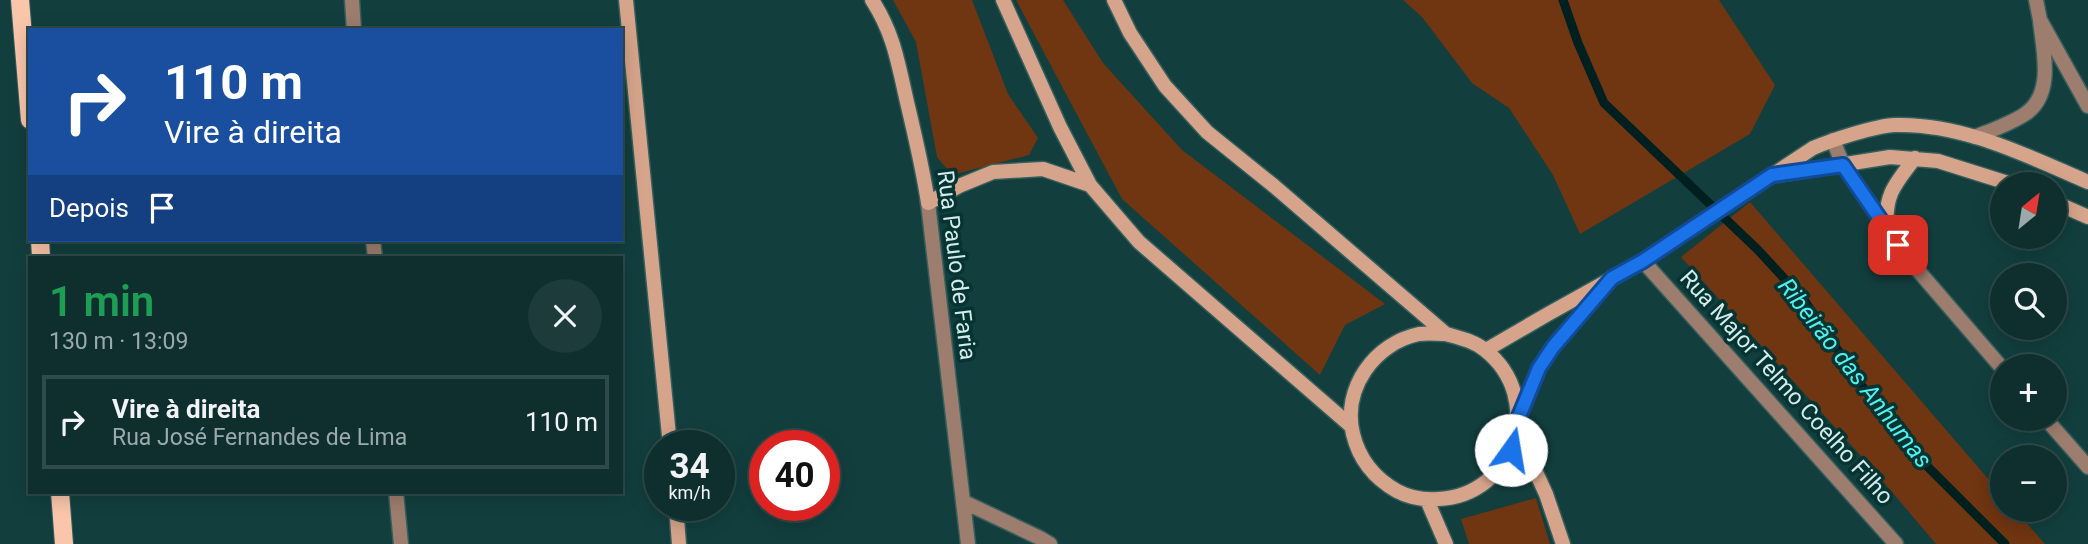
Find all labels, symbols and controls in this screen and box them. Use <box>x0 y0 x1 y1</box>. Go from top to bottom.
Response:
text: 110 m <box>164 54 303 111</box>
icon: right <box>49 56 140 147</box>
text: Vire à direita <box>164 113 342 151</box>
street label: Rua Paulo de Faria <box>931 169 982 361</box>
north arrow <box>1990 172 2067 248</box>
map controls <box>1990 172 2067 522</box>
icon: arrive <box>143 189 181 227</box>
text: Depois <box>49 193 129 223</box>
pin <box>1868 215 1928 275</box>
icon: arrive <box>1879 226 1917 264</box>
button: search <box>1990 263 2067 340</box>
street label: Rua Major Telmo Coelho Filho <box>1674 265 1899 510</box>
water label: Ribeirão das Anhumas <box>1772 273 1938 473</box>
text: 1 min <box>49 277 154 326</box>
button: close <box>528 279 602 353</box>
text: 130 m · 13:09 <box>49 328 188 355</box>
button: + <box>1990 354 2067 431</box>
text: Vire à direita <box>112 394 260 424</box>
icon: right <box>53 403 91 441</box>
text: 110 m <box>525 407 598 437</box>
position arrow <box>1474 413 1548 487</box>
text: Rua José Fernandes de Lima <box>112 424 407 451</box>
speed limit sign: 40 <box>749 430 840 521</box>
button: − <box>1990 445 2067 522</box>
text: 34 <box>669 446 710 487</box>
text: km/h <box>668 482 711 503</box>

